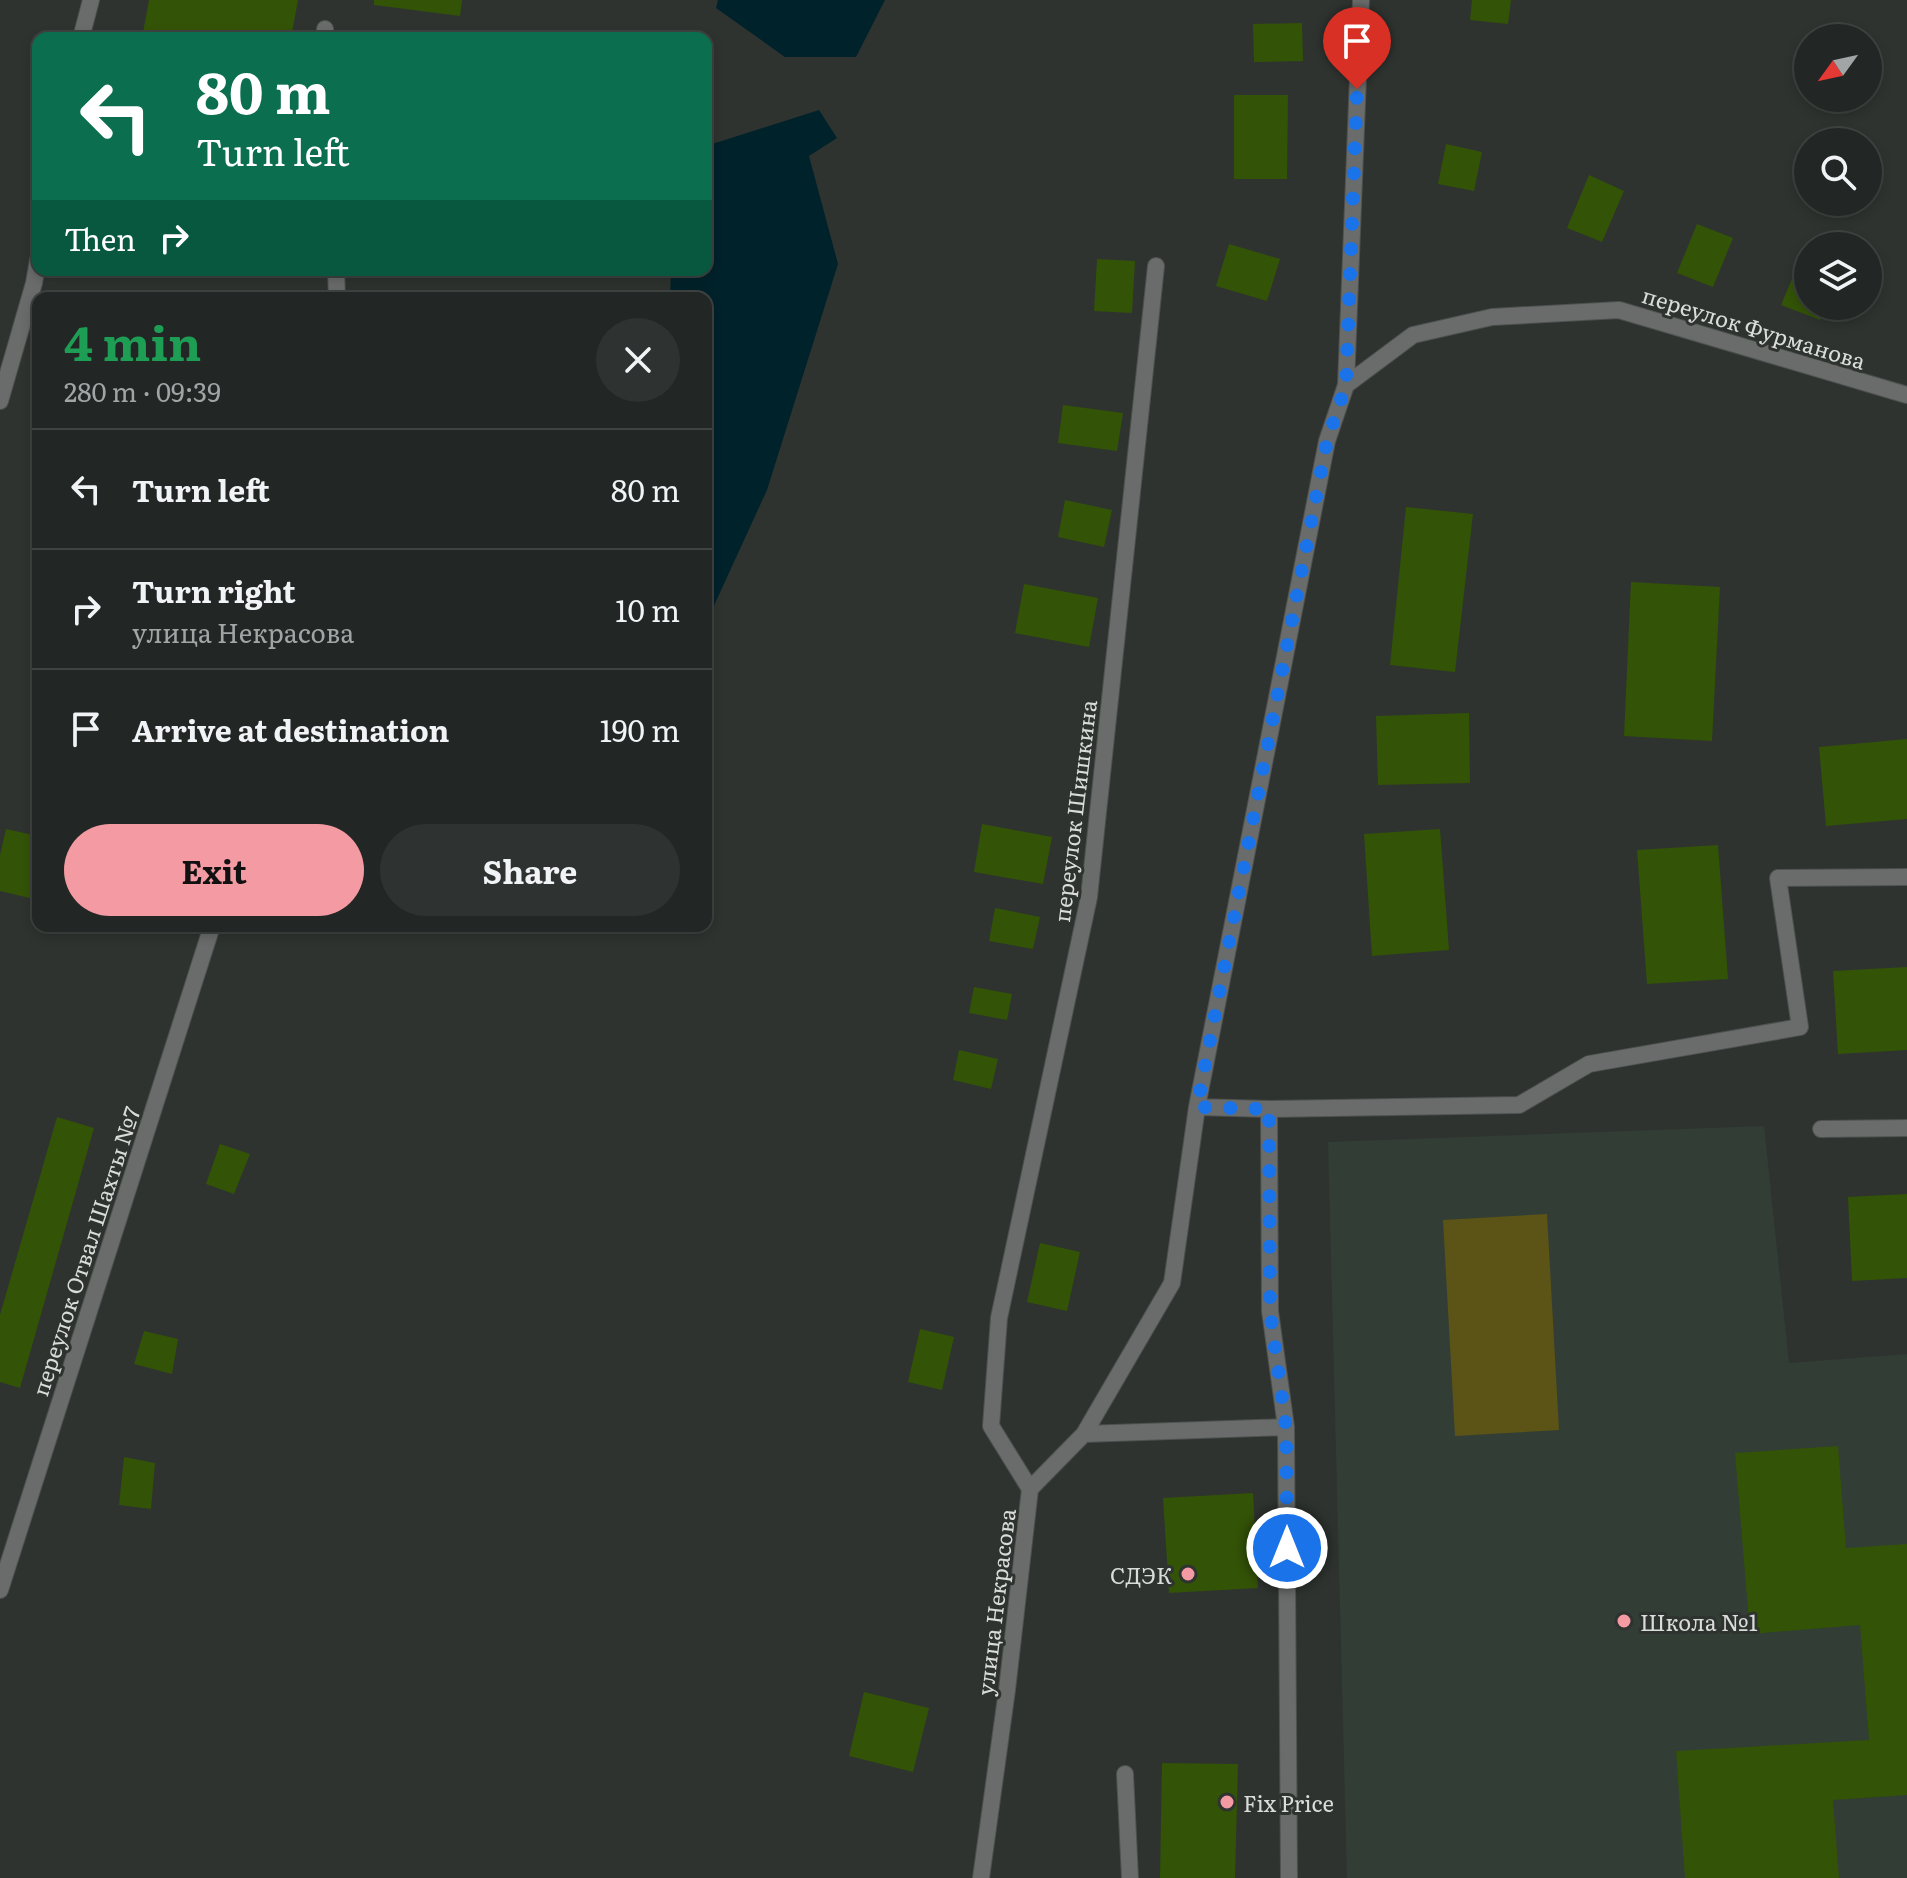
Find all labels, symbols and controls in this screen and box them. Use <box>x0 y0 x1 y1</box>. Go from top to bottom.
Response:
pin <box>1323 7 1391 89</box>
icon: arrive <box>1335 19 1379 63</box>
north arrow <box>1794 24 1882 112</box>
map controls <box>1794 24 1882 320</box>
text: 80 m <box>196 48 331 131</box>
icon: left <box>64 64 168 168</box>
text: Turn left <box>196 124 350 177</box>
button: search <box>1794 128 1882 216</box>
text: Then <box>64 216 136 260</box>
icon: right <box>152 216 196 260</box>
button: layers <box>1794 232 1882 320</box>
street label: переулок Фурманова <box>1638 277 1870 377</box>
text: 4 min <box>64 305 201 376</box>
button: close <box>596 318 680 402</box>
text: 280 m · 09:39 <box>64 371 221 410</box>
icon: left <box>64 467 108 511</box>
text: Turn left <box>132 467 270 511</box>
text: 80 m <box>611 467 680 511</box>
text: Turn right <box>132 568 296 612</box>
icon: right <box>64 587 108 631</box>
text: 10 m <box>615 587 680 631</box>
text: улица Некрасова <box>132 612 354 651</box>
street label: переулок Шишкина <box>1044 698 1104 924</box>
icon: arrive <box>64 707 108 751</box>
text: Arrive at destination <box>132 707 449 751</box>
text: 190 m <box>600 707 680 751</box>
button: Exit <box>64 824 364 916</box>
button: Share <box>380 824 680 916</box>
street label: переулок Отвал Шахты №7 <box>22 1102 148 1400</box>
position arrow <box>1245 1506 1329 1590</box>
street label: улица Некрасова <box>967 1507 1023 1697</box>
place label: СДЭК <box>1110 1558 1172 1591</box>
marker: СДЭК <box>1179 1565 1197 1583</box>
place label: Школа №1 <box>1640 1605 1758 1638</box>
marker: Школа №1 <box>1615 1612 1633 1630</box>
place label: Fix Price <box>1243 1786 1334 1819</box>
marker: Fix Price <box>1218 1793 1236 1811</box>

